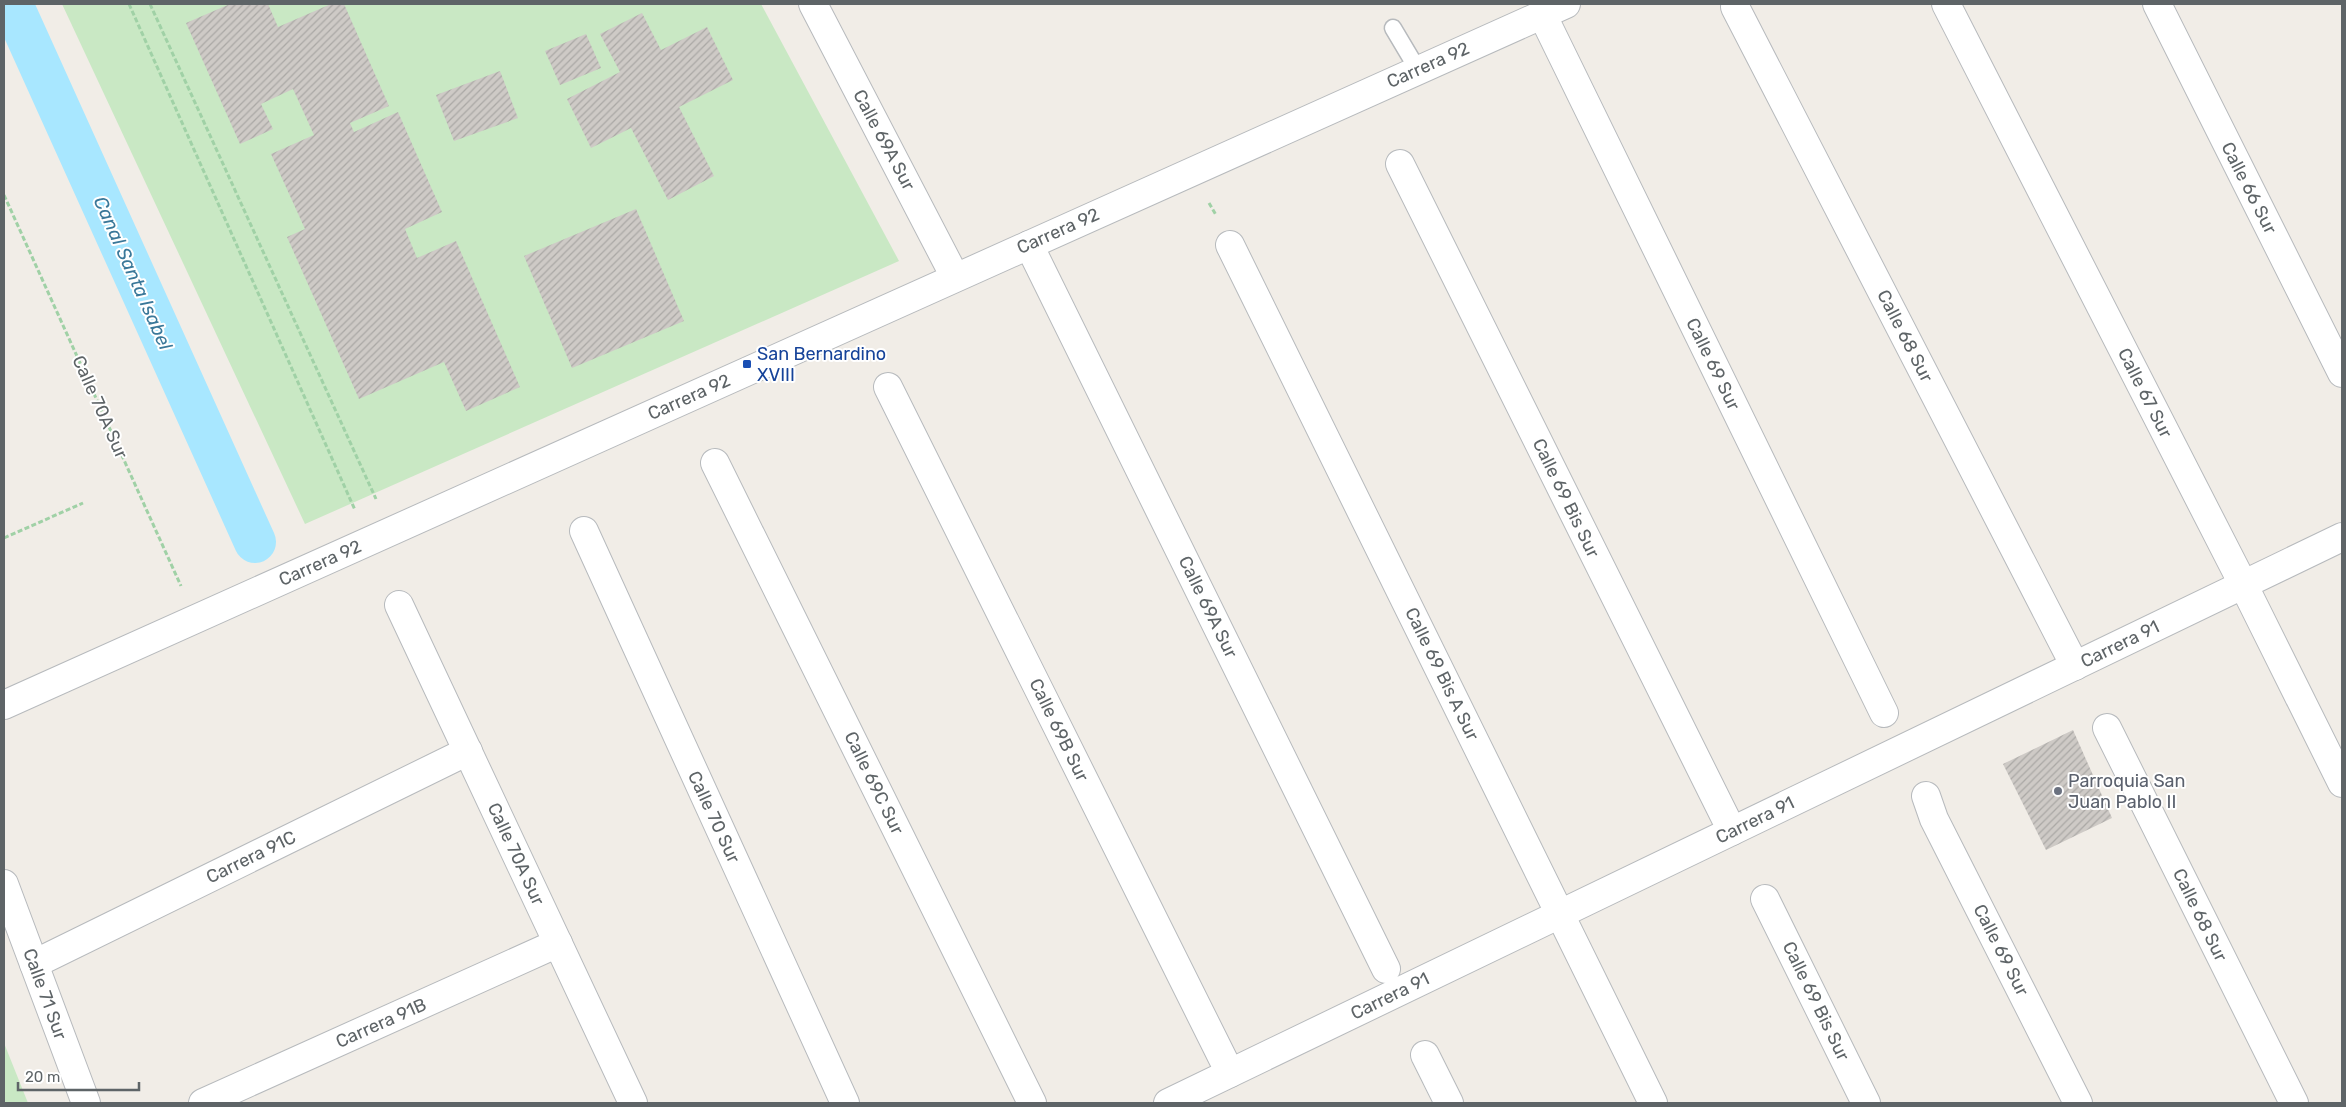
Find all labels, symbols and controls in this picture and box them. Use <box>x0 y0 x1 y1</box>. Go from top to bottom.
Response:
street label: Carrera 92 <box>1383 37 1473 93</box>
street label: Calle 69A Sur <box>848 86 920 194</box>
street label: Calle 66 Sur <box>2216 138 2282 238</box>
water label: Canal Santa Isabel <box>89 193 177 354</box>
street label: Carrera 92 <box>1013 203 1103 259</box>
street label: Calle 68 Sur <box>1872 286 1938 386</box>
street label: Calle 69 Sur <box>1681 314 1745 414</box>
place label: San Bernardino XVIII <box>757 343 886 386</box>
street label: Calle 67 Sur <box>2113 344 2177 442</box>
street label: Calle 70A Sur <box>67 352 133 462</box>
marker: San Bernardino XVIII <box>741 358 753 370</box>
street label: Carrera 92 <box>644 369 734 425</box>
street label: Calle 69 Bis Sur <box>1528 435 1604 561</box>
street label: Carrera 92 <box>275 535 365 591</box>
street label: Calle 69A Sur <box>1174 552 1242 662</box>
street label: Calle 69 Bis A Sur <box>1400 604 1484 744</box>
street label: Carrera 91 <box>2077 615 2163 673</box>
street label: Calle 69B Sur <box>1025 675 1094 785</box>
street label: Calle 69C Sur <box>840 728 908 838</box>
street label: Calle 70 Sur <box>683 767 745 867</box>
place label: Parroquia San Juan Pablo II <box>2068 770 2185 813</box>
marker: Parroquia San Juan Pablo II <box>2052 785 2064 797</box>
street label: Carrera 91 <box>1712 791 1798 849</box>
street label: Calle 70A Sur <box>483 799 549 909</box>
street label: Carrera 91C <box>203 826 299 888</box>
street label: Calle 68 Sur <box>2168 865 2232 965</box>
street label: Calle 69 Sur <box>1969 900 2034 1000</box>
street label: Calle 69 Bis Sur <box>1778 938 1854 1064</box>
street label: Calle 71 Sur <box>18 945 72 1043</box>
street label: Carrera 91 <box>1347 967 1433 1025</box>
street label: Carrera 91B <box>332 993 430 1053</box>
scale bar <box>18 1060 139 1092</box>
text: 20 m <box>25 1068 60 1086</box>

